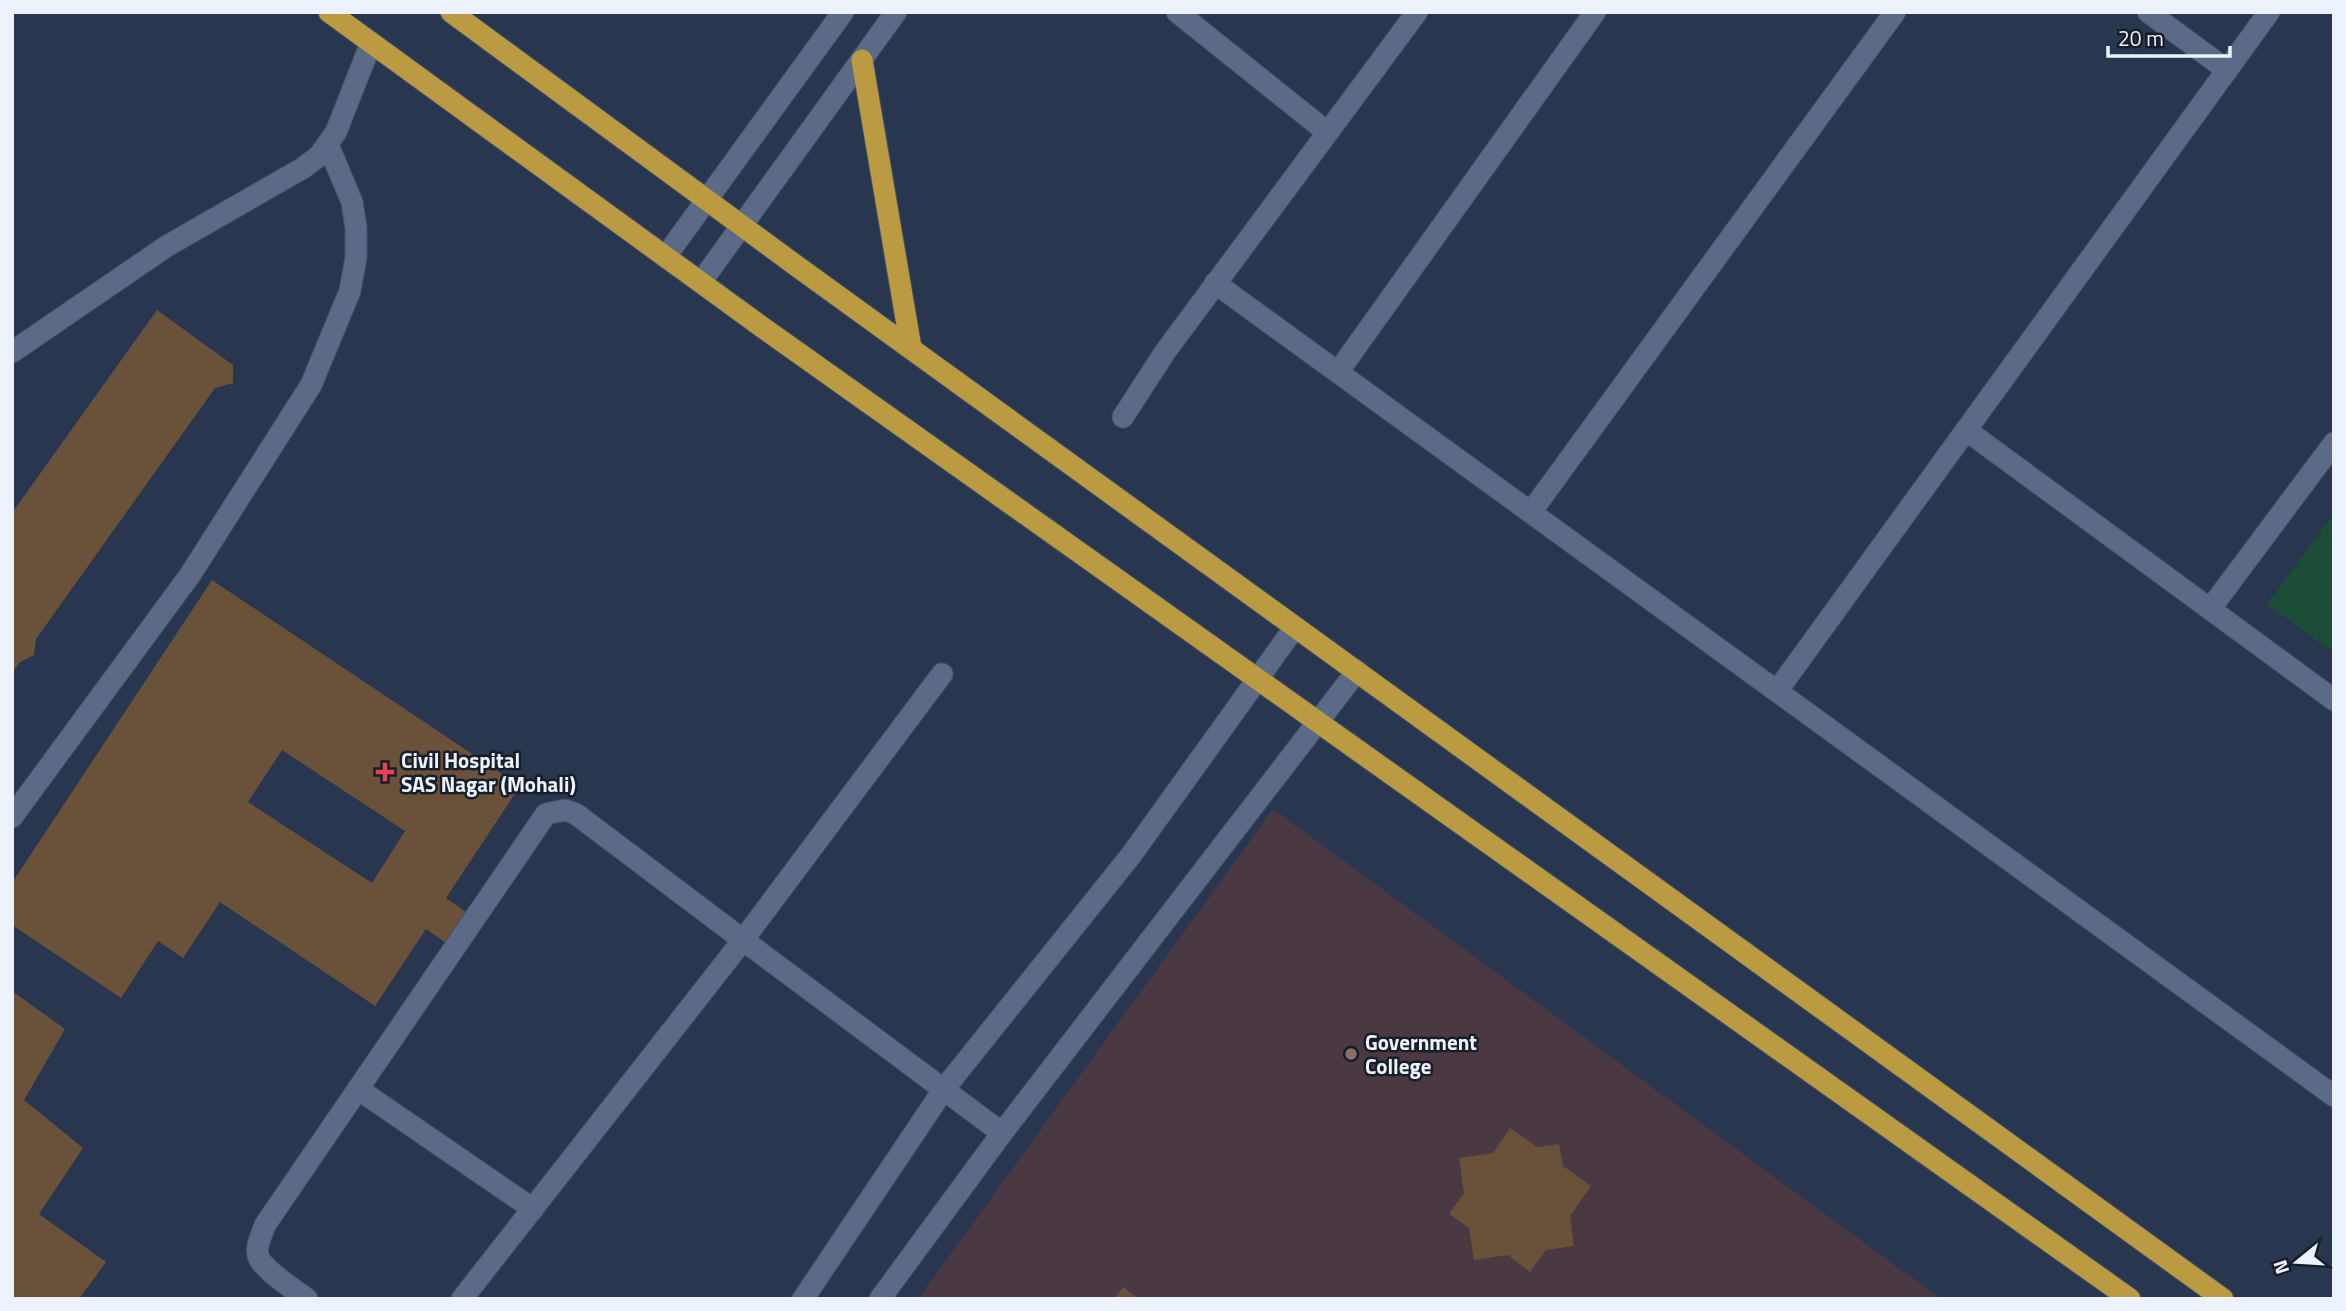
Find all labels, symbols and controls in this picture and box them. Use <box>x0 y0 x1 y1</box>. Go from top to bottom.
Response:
scale bar <box>2108 14 2230 58</box>
text: 20 m <box>2118 22 2164 54</box>
place label: Civil Hospital SAS Nagar (Mohali) <box>401 744 576 800</box>
marker: Civil Hospital SAS Nagar (Mohali) <box>375 762 395 782</box>
place label: Government College <box>1365 1026 1477 1082</box>
marker: Government College <box>1343 1046 1359 1062</box>
north arrow <box>2262 1227 2332 1297</box>
text: N <box>2265 1257 2296 1278</box>

